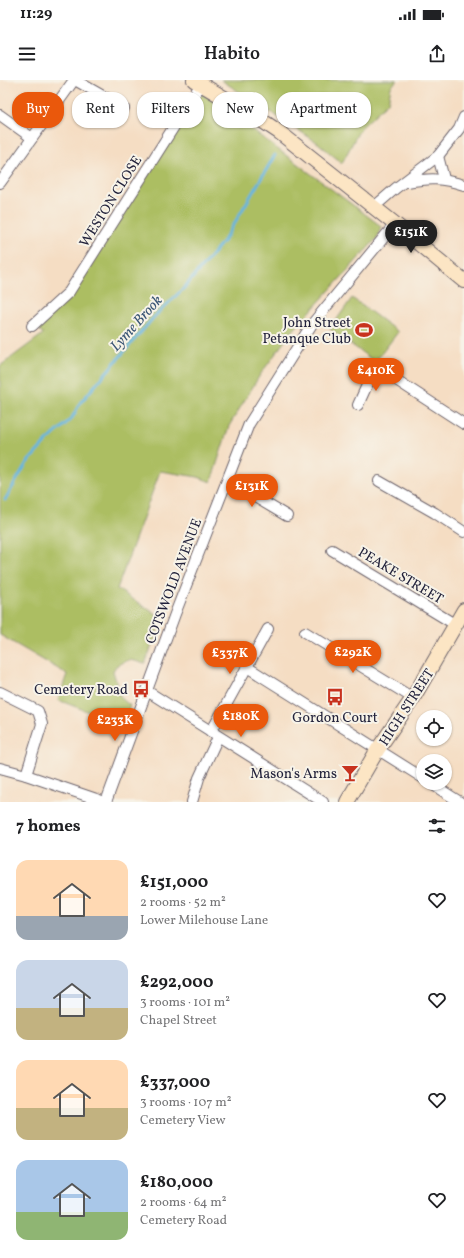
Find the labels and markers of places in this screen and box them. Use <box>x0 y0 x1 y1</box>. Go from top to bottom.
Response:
pin: £151K <box>383 220 439 254</box>
place label: John Street Petanque Club <box>262 314 351 349</box>
sports icon: John Street Petanque Club <box>354 320 374 340</box>
pin: £410K <box>348 358 404 392</box>
pin: £131K <box>224 474 280 508</box>
pin: £292K <box>325 640 381 674</box>
pin: £337K <box>202 641 258 675</box>
bus stop icon: Cemetery Road <box>131 679 151 699</box>
place label: Cemetery Road <box>34 681 128 700</box>
bus stop icon: Gordon Court <box>325 687 345 707</box>
pin: £180K <box>213 704 269 738</box>
pin: £233K <box>87 708 143 742</box>
place label: Gordon Court <box>292 709 378 728</box>
bar icon: Mason's Arms <box>340 763 360 783</box>
place label: Mason's Arms <box>250 765 337 784</box>

